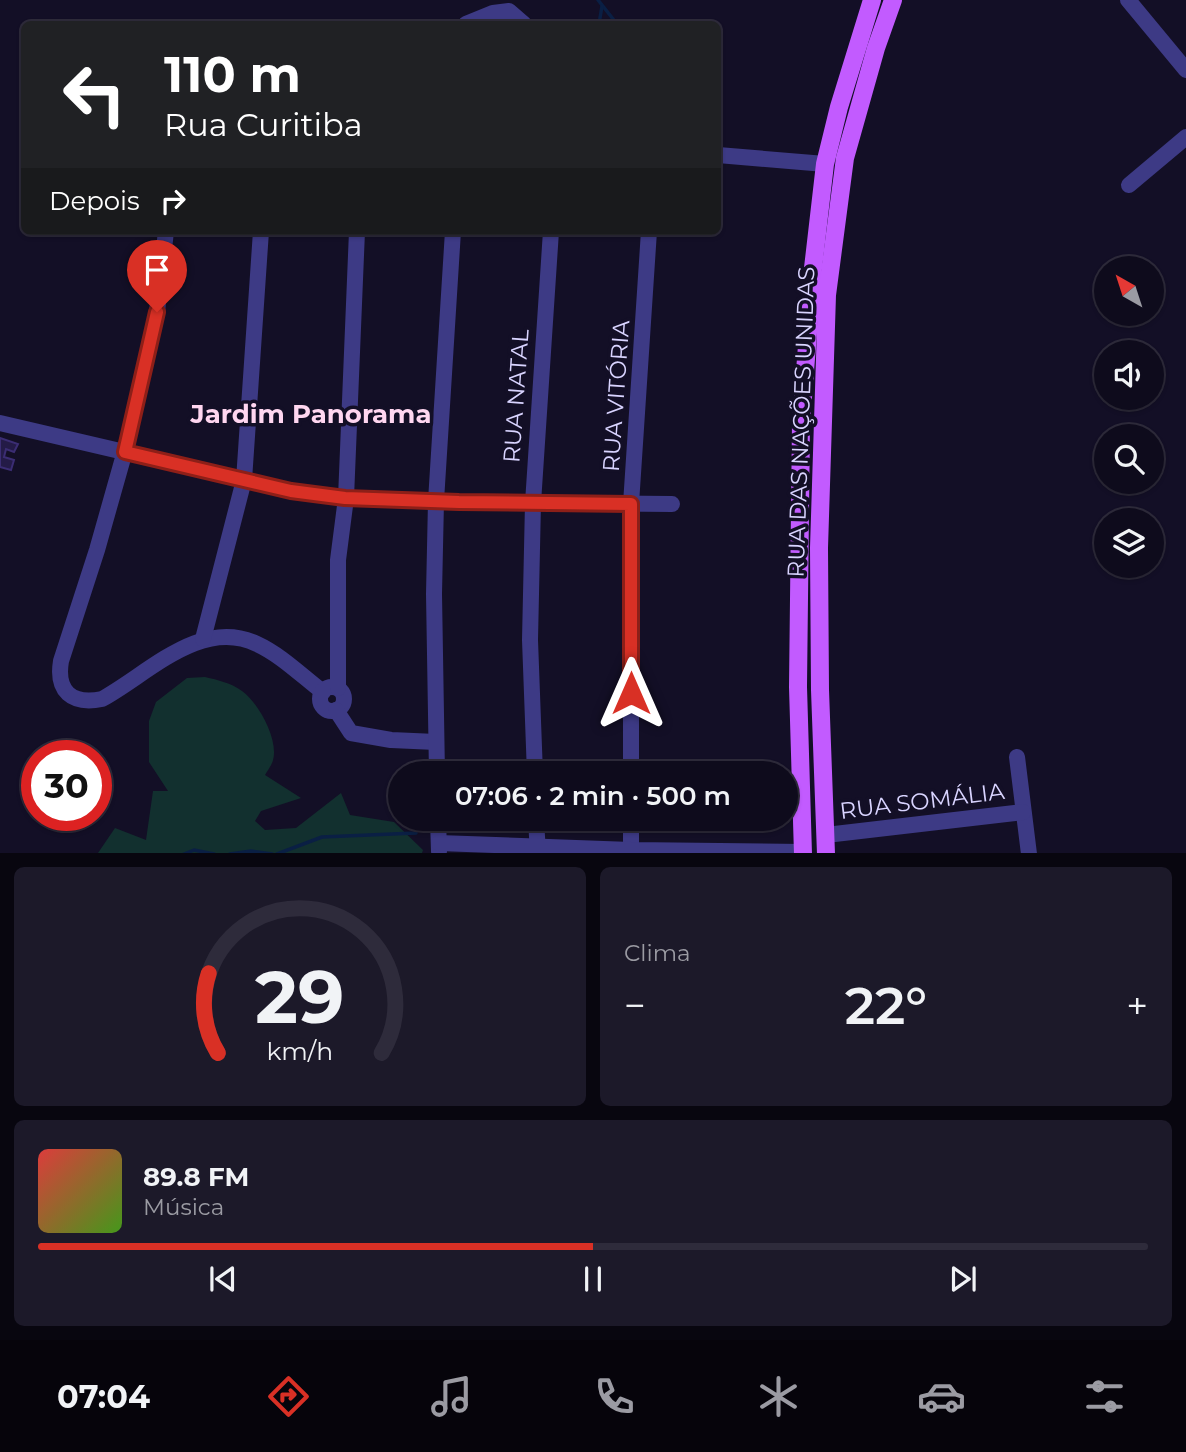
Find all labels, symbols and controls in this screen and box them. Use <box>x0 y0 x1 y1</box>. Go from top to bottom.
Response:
text: 110 m <box>164 45 301 104</box>
icon: left <box>49 49 140 140</box>
text: Rua Curitiba <box>164 105 363 144</box>
icon: right <box>154 182 192 220</box>
text: Depois <box>49 185 140 217</box>
pin <box>127 240 187 312</box>
icon: arrive <box>138 251 176 289</box>
north arrow <box>1094 256 1164 326</box>
map controls <box>1094 256 1164 578</box>
street label: RUA DAS NAÇÕES UNIDAS <box>782 266 820 578</box>
street label: RUA VITÓRIA <box>597 319 635 473</box>
street label: RUA NATAL <box>497 328 535 464</box>
button: sound <box>1094 340 1164 410</box>
district label: Jardim Panorama <box>190 398 431 430</box>
button: search <box>1094 424 1164 494</box>
button: layers <box>1094 508 1164 578</box>
position arrow <box>594 656 668 730</box>
speed limit sign: 30 <box>21 740 112 831</box>
street label: RUA SOMÁLIA <box>838 777 1007 825</box>
text: 07:06 · 2 min · 500 m <box>455 780 731 812</box>
text: Clima <box>624 939 691 967</box>
text: 29 <box>255 953 345 1041</box>
text: 22° <box>845 974 927 1037</box>
text: − <box>624 982 646 1029</box>
text: + <box>1126 982 1148 1029</box>
text: km/h <box>267 1035 333 1065</box>
text: 89.8 FM <box>143 1161 249 1193</box>
text: Música <box>143 1193 224 1221</box>
icon: previous <box>204 1260 242 1298</box>
icon: pause <box>574 1260 612 1298</box>
icon: next <box>944 1260 982 1298</box>
icon: directions <box>264 1372 313 1421</box>
icon: music <box>427 1372 476 1421</box>
icon: phone <box>590 1372 639 1421</box>
icon: climate <box>754 1372 803 1421</box>
icon: car <box>917 1372 966 1421</box>
icon: filters <box>1080 1372 1129 1421</box>
text: 07:04 <box>57 1377 150 1416</box>

